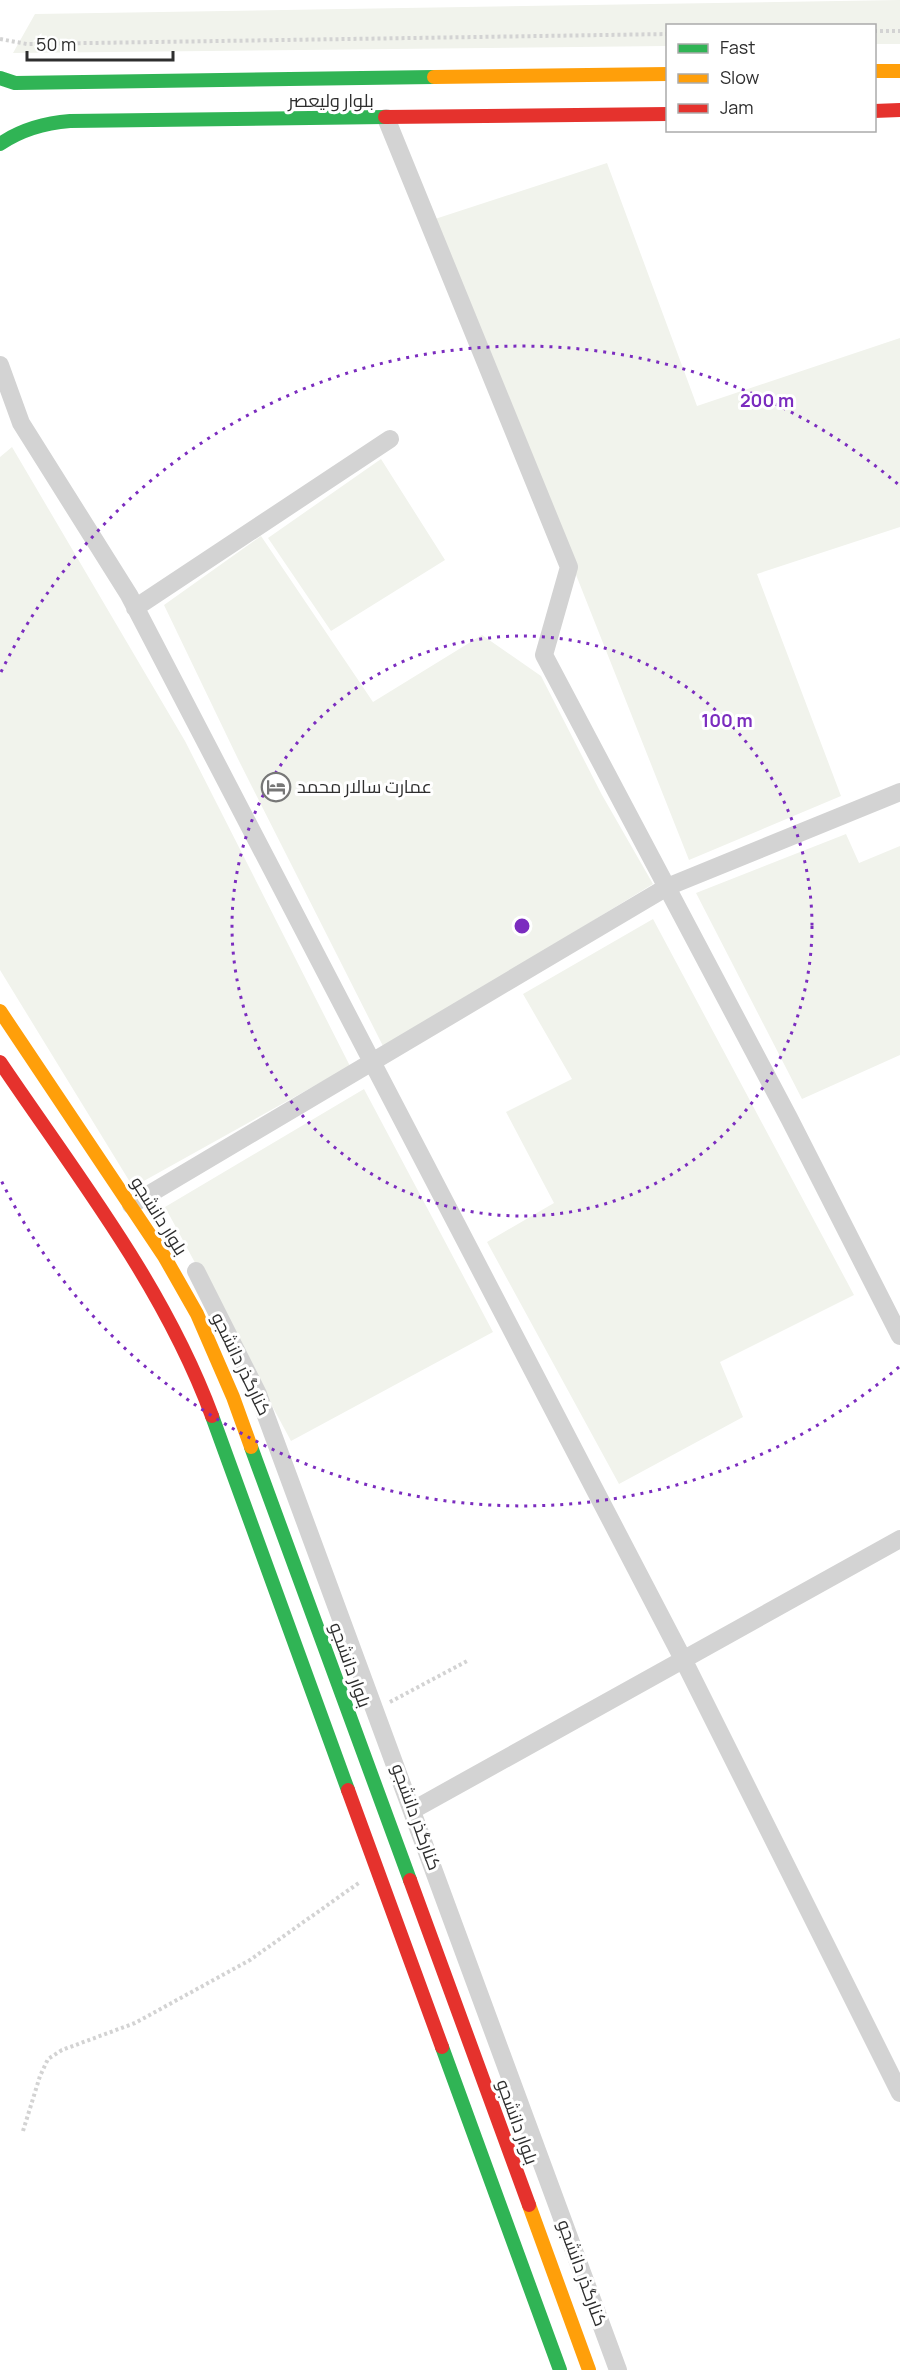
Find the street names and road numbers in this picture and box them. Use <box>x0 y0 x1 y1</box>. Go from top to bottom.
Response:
street label: بلوار ولیعصر <box>287 88 374 112</box>
street label: بلوار دانشجو <box>126 1171 194 1260</box>
street label: کنارگذر دانشجو <box>207 1308 277 1419</box>
street label: بلوار دانشجو <box>324 1619 377 1711</box>
street label: کنارگذر دانشجو <box>387 1760 447 1873</box>
street label: بلوار دانشجو <box>491 2076 544 2168</box>
street label: کنارگذر دانشجو <box>553 2216 613 2329</box>

